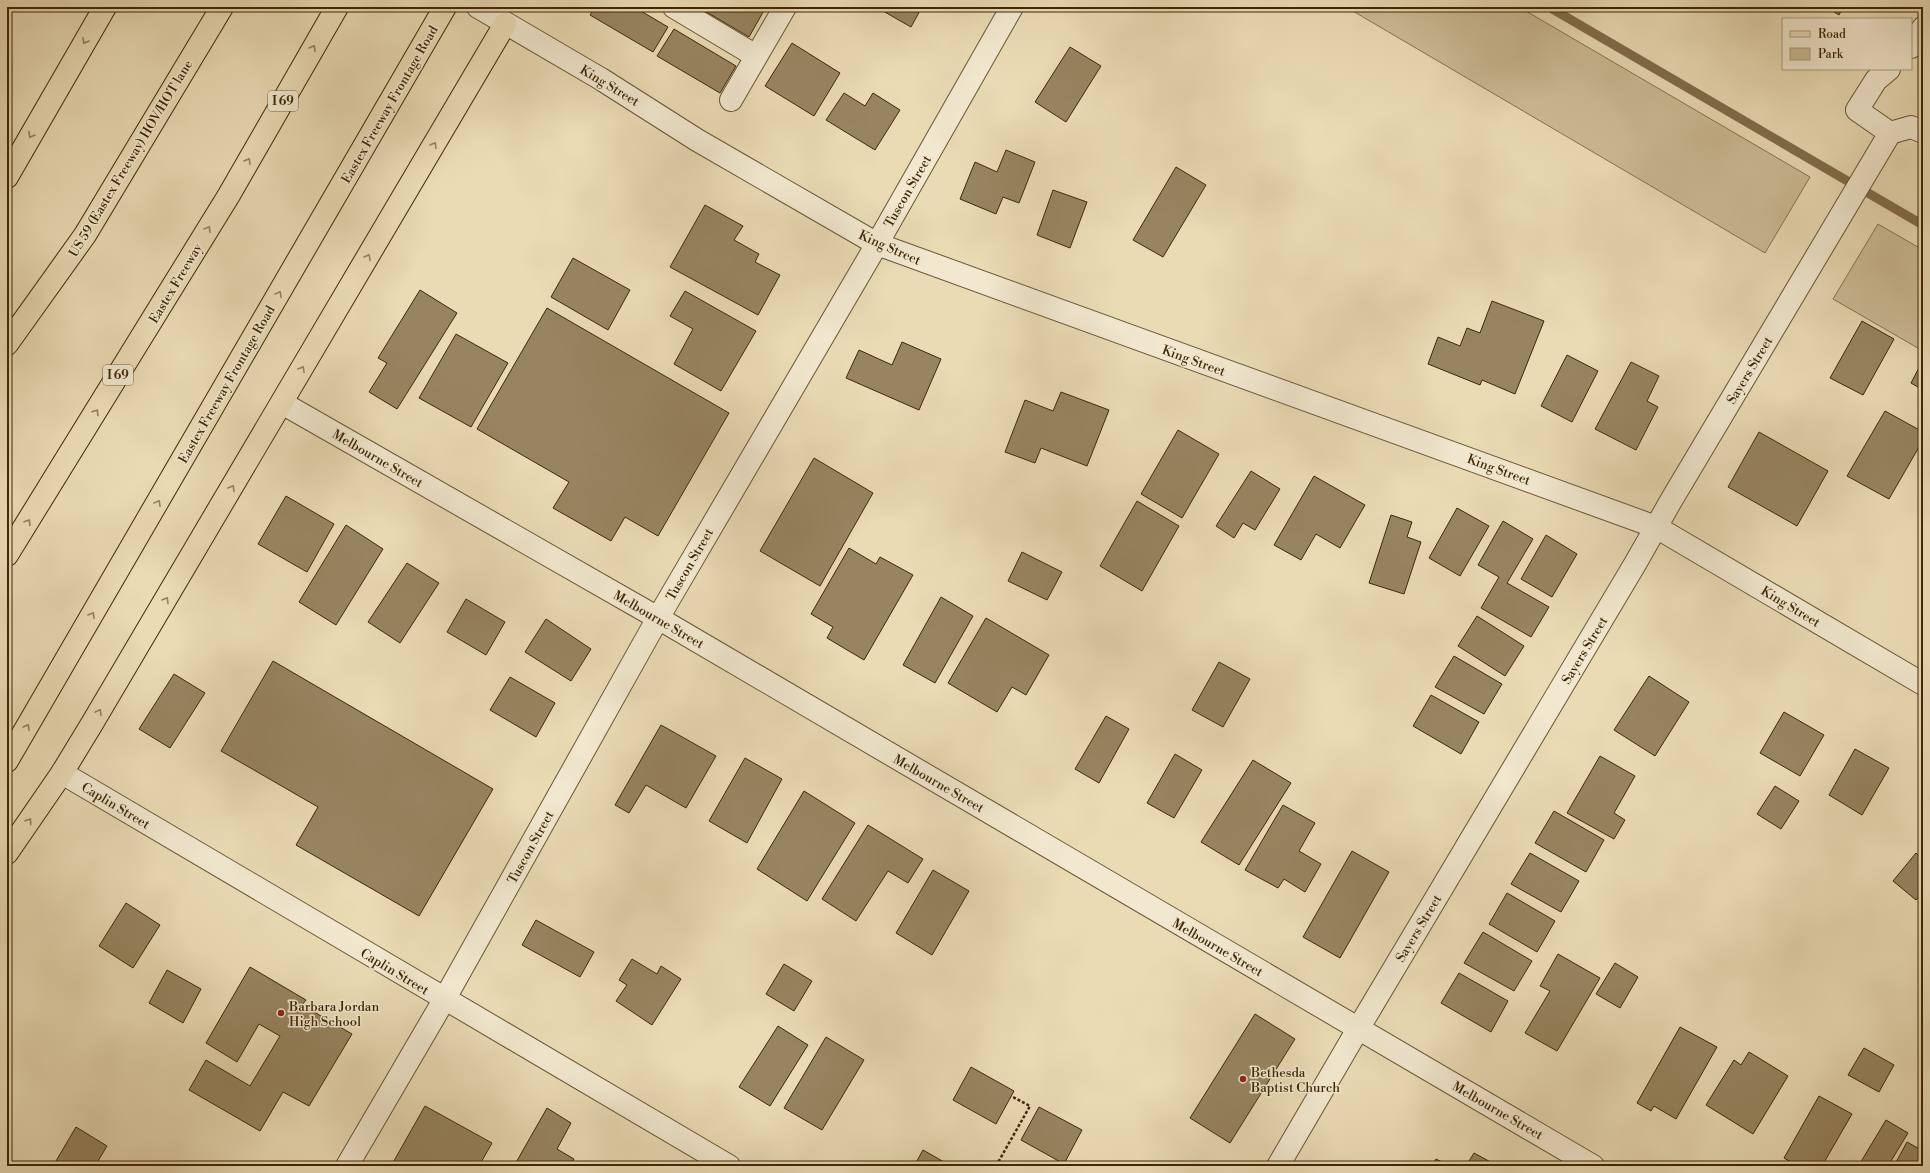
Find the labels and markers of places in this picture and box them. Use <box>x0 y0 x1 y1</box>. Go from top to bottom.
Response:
place label: Barbara Jordan High School <box>288 999 379 1030</box>
marker: Barbara Jordan High School <box>276 1008 286 1018</box>
place label: Bethesda Baptist Church <box>1250 1065 1340 1096</box>
marker: Bethesda Baptist Church <box>1238 1074 1248 1084</box>

